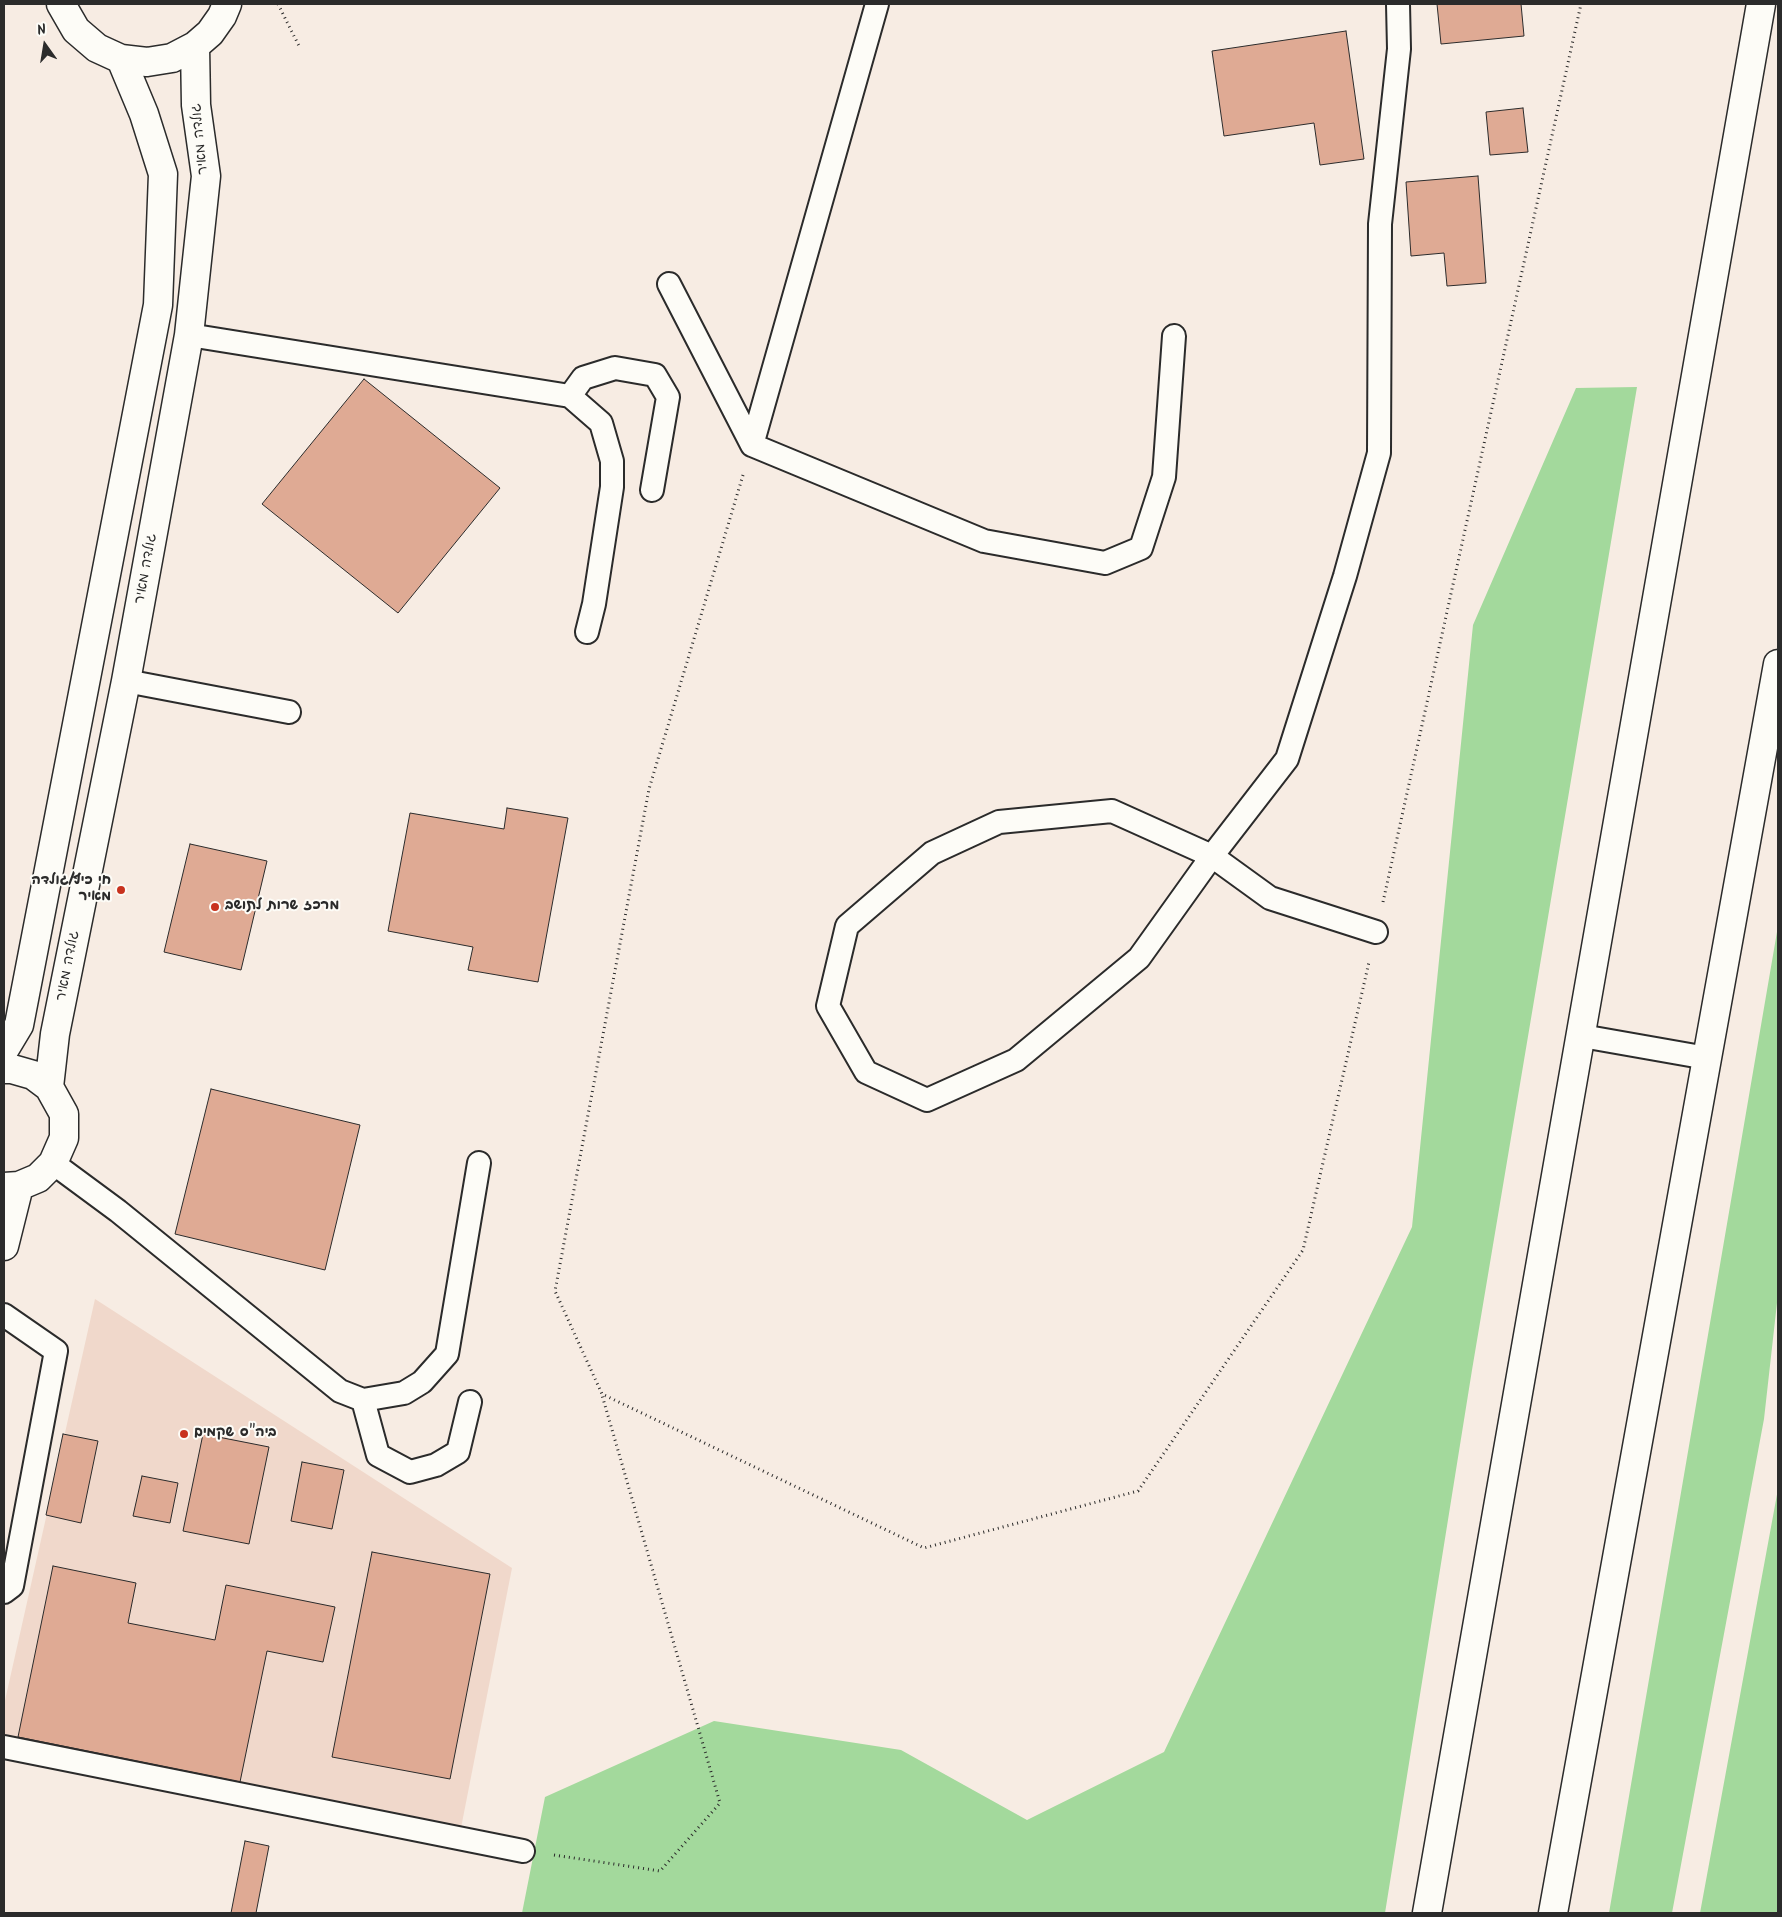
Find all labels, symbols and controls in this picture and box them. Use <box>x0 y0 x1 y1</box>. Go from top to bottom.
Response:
text: N <box>35 19 48 42</box>
north arrow <box>20 20 70 70</box>
street label: גולדה מאיר <box>189 103 213 175</box>
street label: גולדה מאיר <box>133 532 161 606</box>
place label: חי כיף/גולדה מאיר <box>32 874 111 906</box>
marker: חי כיף/גולדה מאיר <box>115 884 127 896</box>
place label: מרכז שרות לתושב <box>225 899 339 915</box>
marker: מרכז שרות לתושב <box>209 901 221 913</box>
street label: גולדה מאיר <box>54 929 84 1003</box>
place label: ביה"ס שקמים <box>194 1426 276 1442</box>
marker: ביה"ס שקמים <box>178 1428 190 1440</box>

